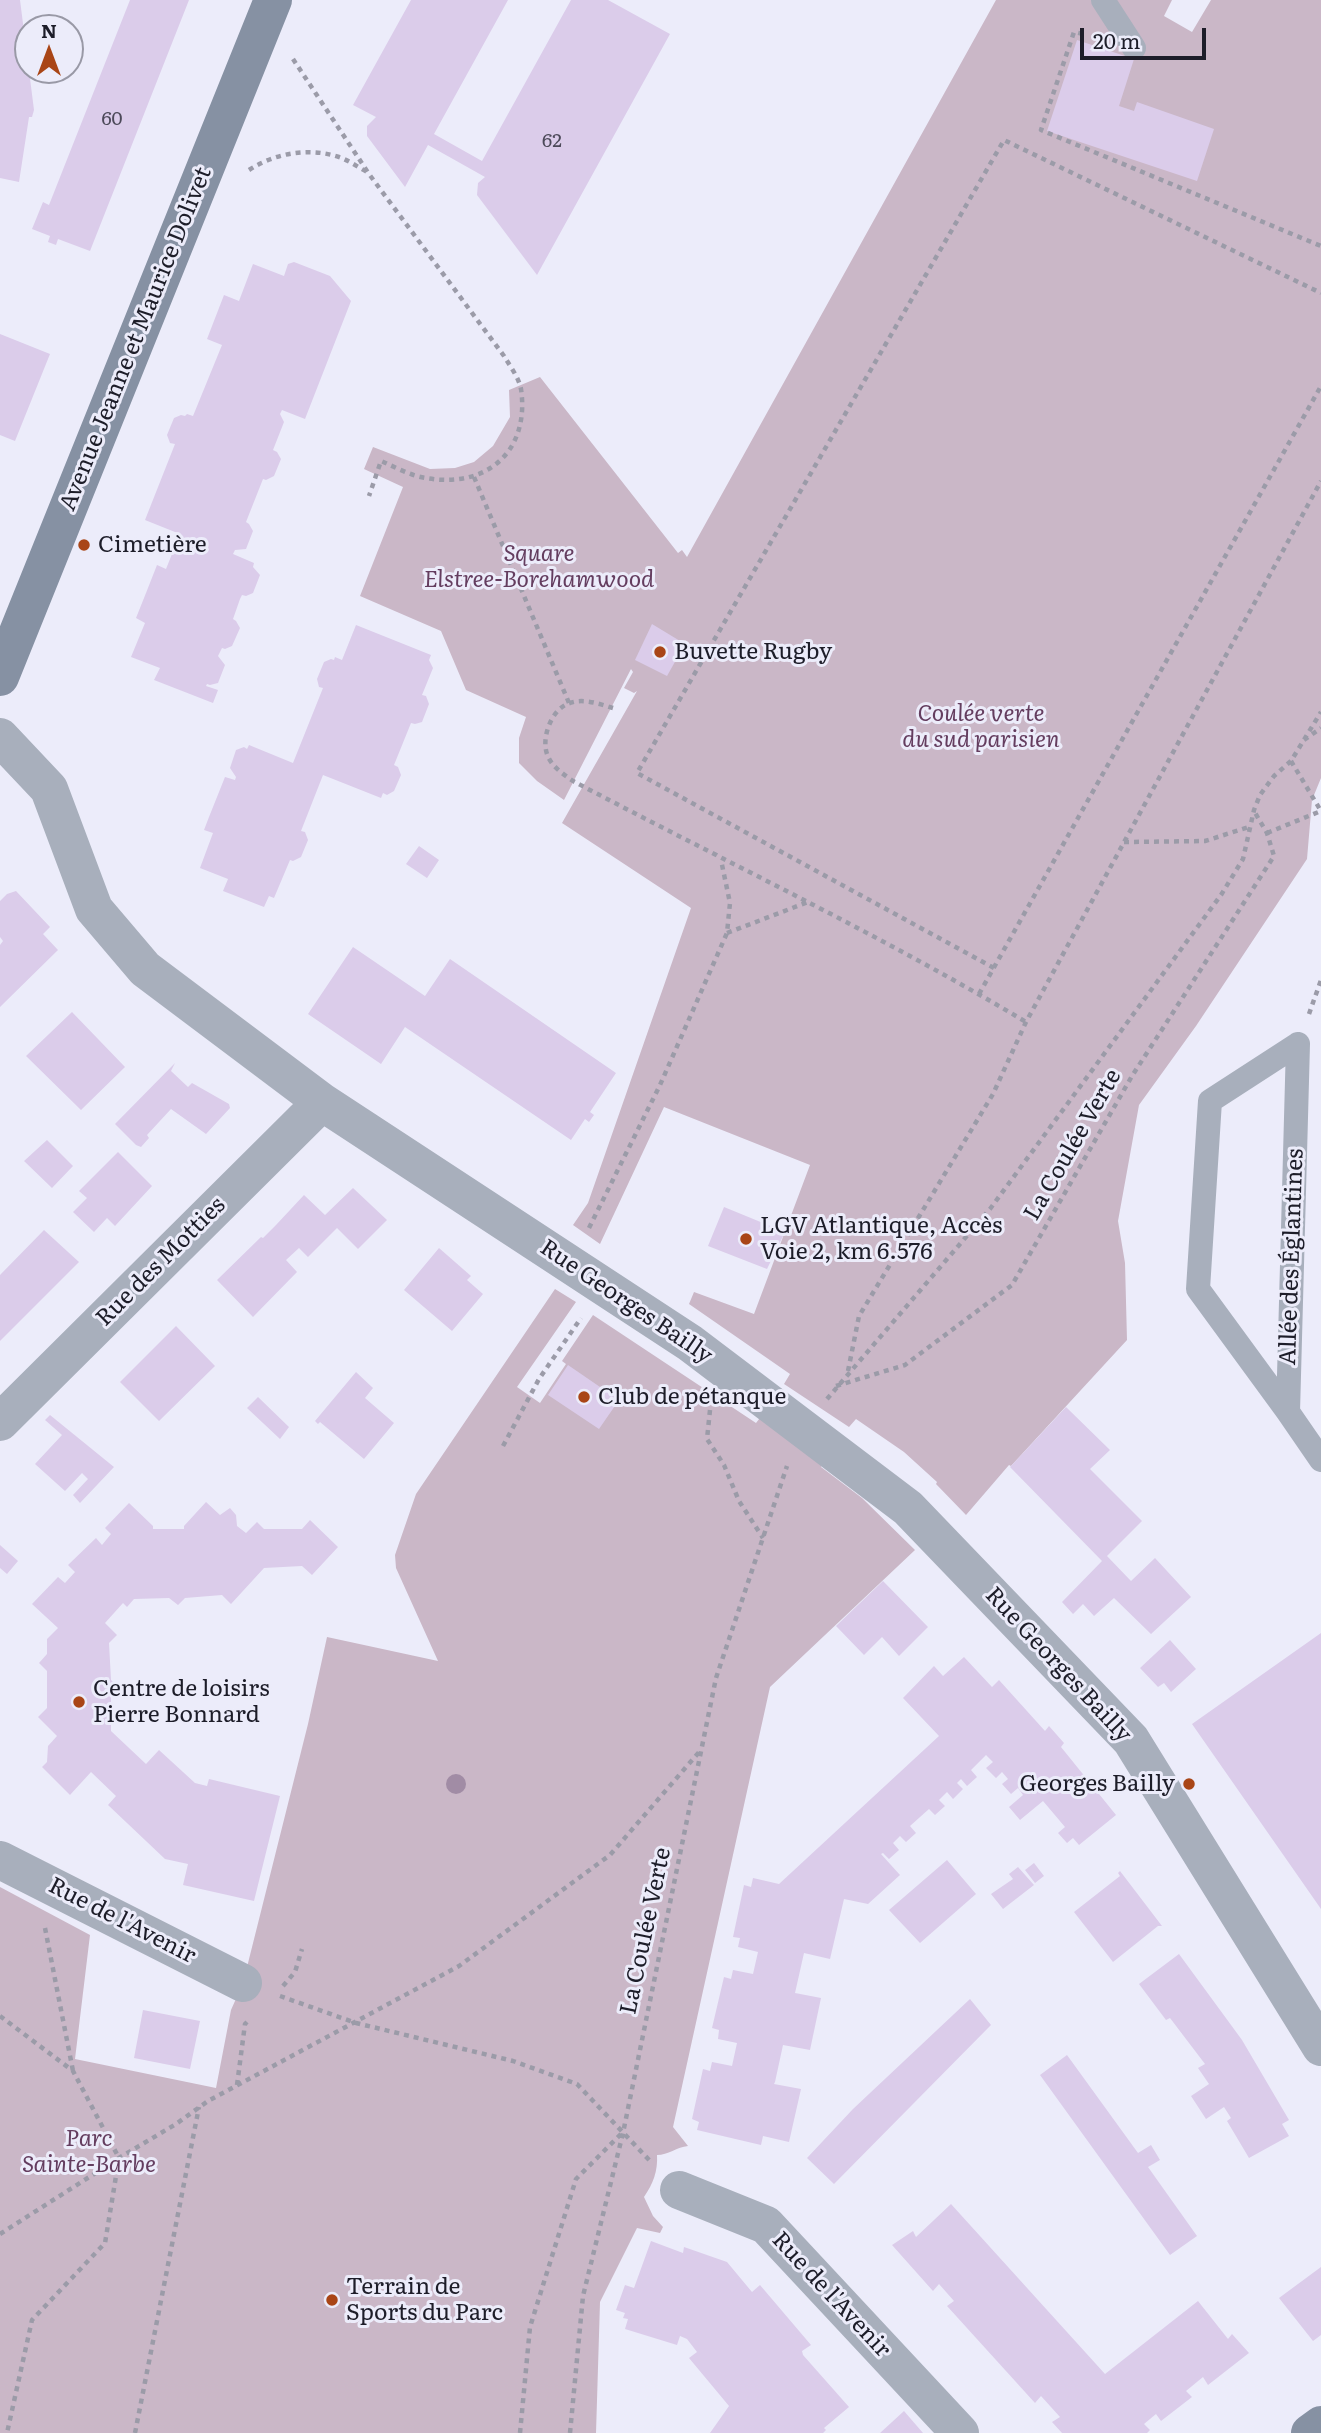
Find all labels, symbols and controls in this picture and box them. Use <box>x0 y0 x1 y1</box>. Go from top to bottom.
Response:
north arrow <box>14 14 84 84</box>
scale bar <box>1083 14 1209 58</box>
text: N <box>41 16 57 44</box>
text: 20 m <box>1093 24 1140 55</box>
house number: 60 <box>101 108 123 130</box>
house number: 62 <box>542 130 562 152</box>
street label: Avenue Jeanne et Maurice Dolivet <box>54 163 218 515</box>
place label: Cimetière <box>98 531 207 559</box>
marker: Cimetière <box>76 537 92 553</box>
park label: Square Elstree-Borehamwood <box>424 540 654 594</box>
place label: Buvette Rugby <box>674 638 832 666</box>
marker: Buvette Rugby <box>652 644 668 660</box>
park label: Coulée verte du sud parisien <box>902 700 1060 754</box>
street label: La Coulée Verte <box>1019 1064 1127 1226</box>
street label: Allée des Églantines <box>1274 1148 1310 1366</box>
street label: Rue des Motties <box>91 1192 231 1332</box>
place label: LGV Atlantique, Accès Voie 2, km 6.576 <box>760 1212 1002 1266</box>
marker: LGV Atlantique, Accès Voie 2, km 6.576 <box>738 1231 754 1247</box>
street label: Rue Georges Bailly <box>534 1234 718 1370</box>
place label: Club de pétanque <box>598 1383 786 1411</box>
marker: Club de pétanque <box>576 1389 592 1405</box>
street label: Rue Georges Bailly <box>979 1582 1137 1748</box>
place label: Centre de loisirs Pierre Bonnard <box>93 1675 270 1729</box>
marker: Centre de loisirs Pierre Bonnard <box>71 1694 87 1710</box>
place label: Georges Bailly <box>1020 1770 1175 1798</box>
marker: Georges Bailly <box>1181 1776 1197 1792</box>
street label: La Coulée Verte <box>615 1845 677 2017</box>
street label: Rue de l'Avenir <box>44 1872 200 1970</box>
park label: Parc Sainte-Barbe <box>22 2125 156 2179</box>
street label: Rue de l'Avenir <box>766 2227 896 2363</box>
place label: Terrain de Sports du Parc <box>346 2273 503 2327</box>
marker: Terrain de Sports du Parc <box>324 2292 340 2308</box>

